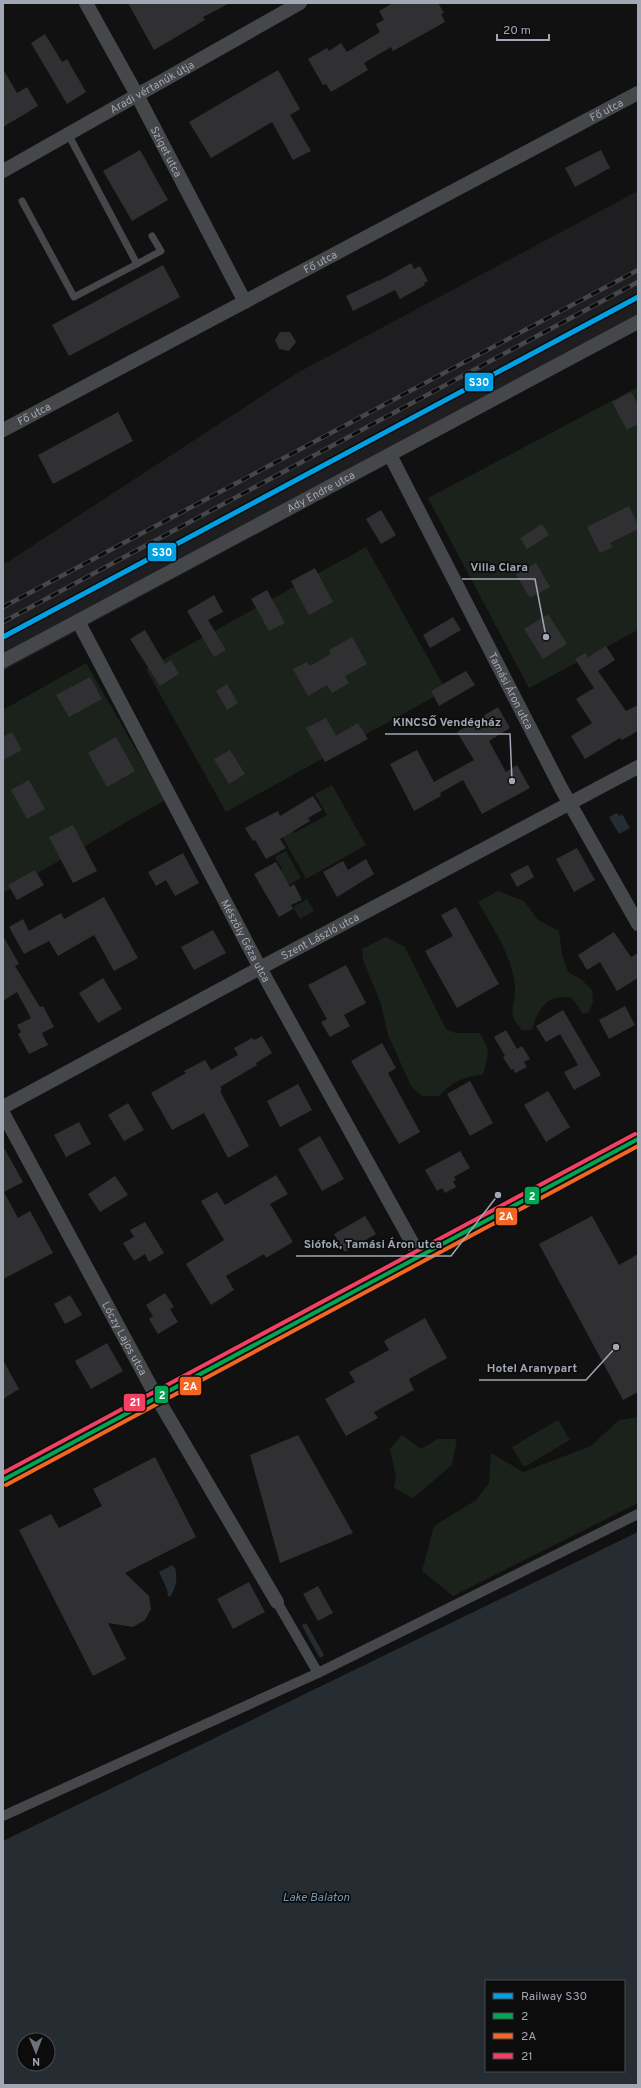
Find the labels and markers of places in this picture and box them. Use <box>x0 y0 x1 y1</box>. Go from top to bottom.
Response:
callout: Villa Clara <box>462 555 535 579</box>
callout: KINCSŐ Vendégház <box>385 710 510 734</box>
callout: Siófok, Tamási Áron utca <box>296 1232 451 1256</box>
callout: Hotel Aranypart <box>479 1356 586 1380</box>

